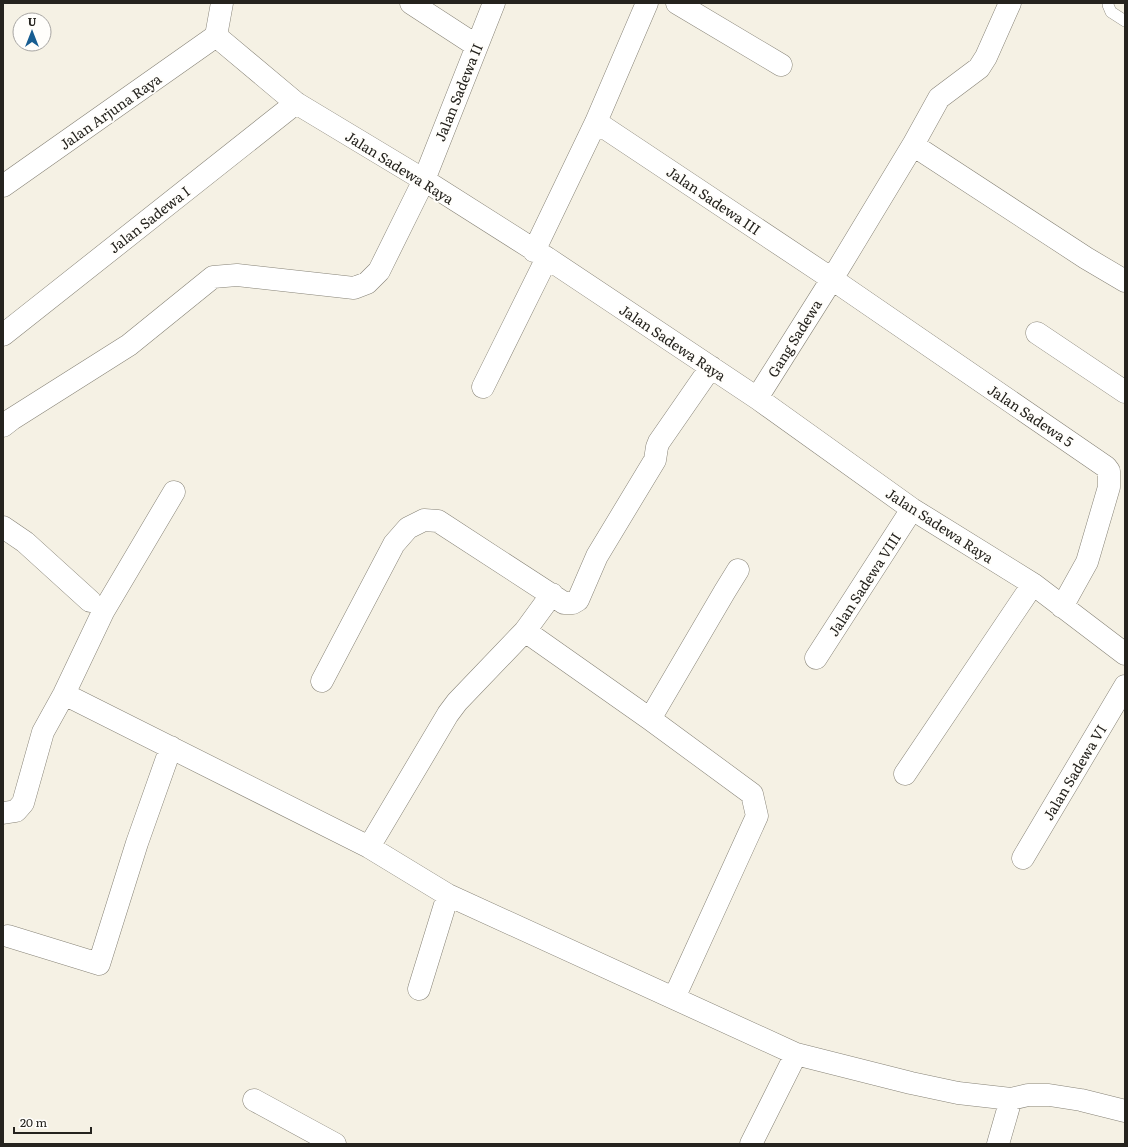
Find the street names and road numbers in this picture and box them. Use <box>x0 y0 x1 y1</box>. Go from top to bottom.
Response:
street label: Jalan Sadewa II <box>429 40 487 144</box>
street label: Jalan Arjuna Raya <box>55 68 165 154</box>
street label: Jalan Sadewa Raya <box>342 126 458 209</box>
street label: Jalan Sadewa III <box>663 161 765 239</box>
street label: Jalan Sadewa I <box>104 181 194 257</box>
street label: Gang Sadewa <box>762 295 826 381</box>
street label: Jalan Sadewa Raya <box>616 299 731 385</box>
street label: Jalan Sadewa 5 <box>984 379 1078 451</box>
street label: Jalan Sadewa Raya <box>882 483 998 568</box>
street label: Jalan Sadewa VIII <box>823 528 905 640</box>
street label: Jalan Sadewa VI <box>1037 720 1111 824</box>

